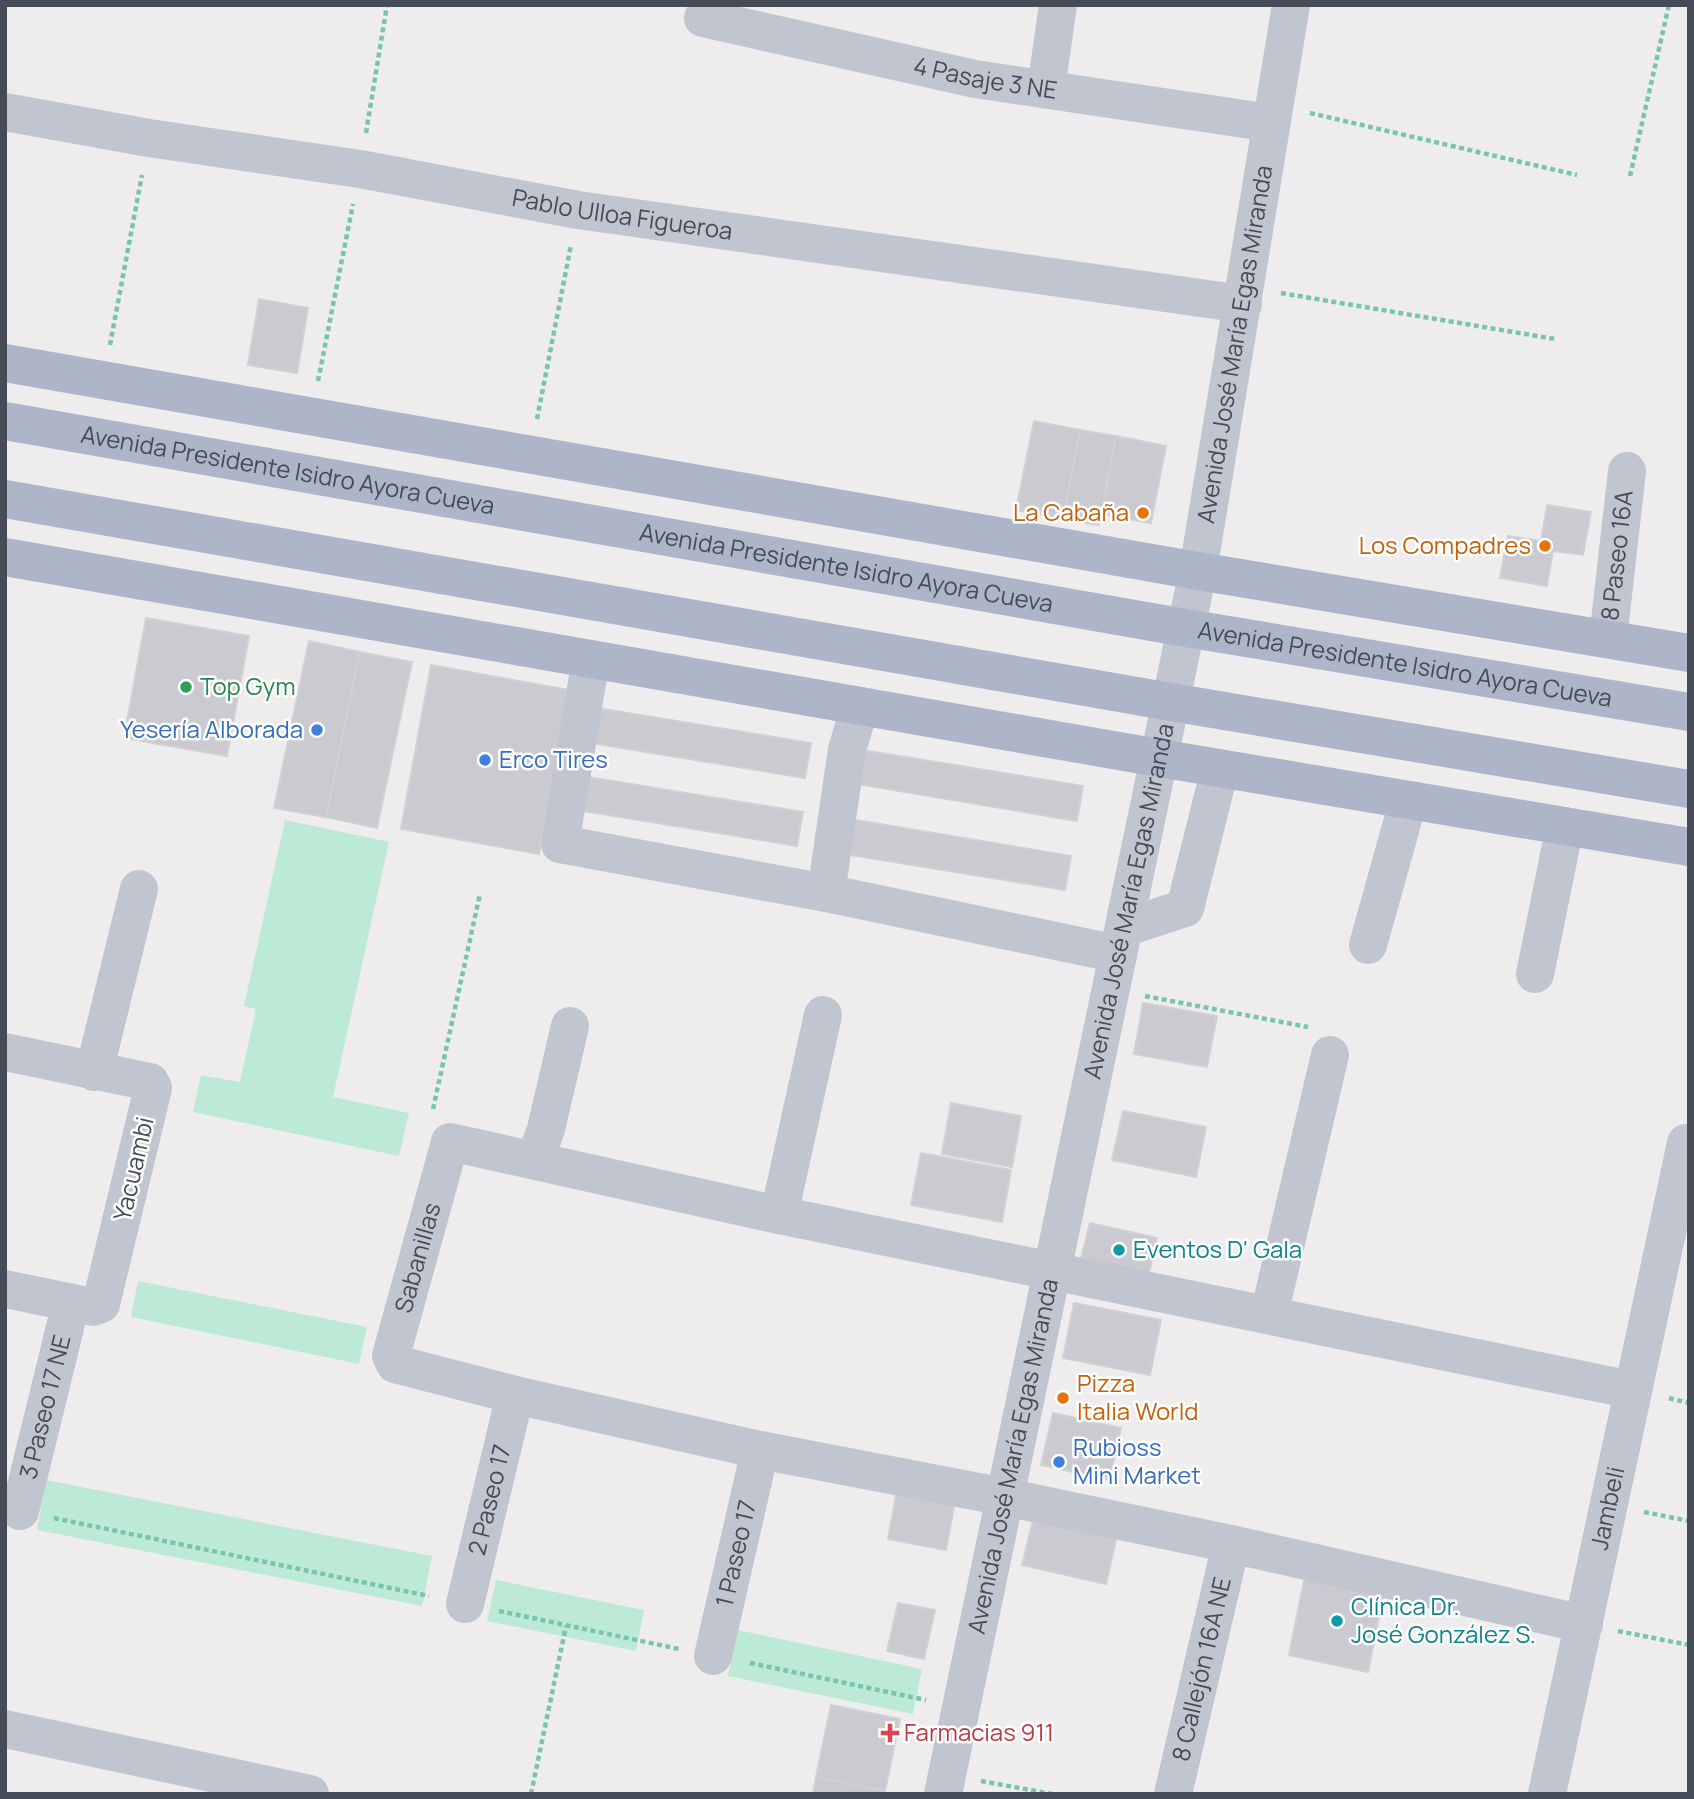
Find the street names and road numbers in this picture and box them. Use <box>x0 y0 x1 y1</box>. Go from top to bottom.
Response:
street label: 4 Pasaje 3 NE <box>911 48 1060 106</box>
street label: Avenida José María Egas Miranda <box>1188 163 1279 526</box>
street label: Pablo Ulloa Figueroa <box>510 180 735 247</box>
street label: Avenida Presidente Isidro Ayora Cueva <box>79 417 497 522</box>
street label: 8 Paseo 16A <box>1592 488 1640 622</box>
street label: Avenida Presidente Isidro Ayora Cueva <box>637 515 1056 619</box>
street label: Avenida Presidente Isidro Ayora Cueva <box>1196 612 1615 714</box>
street label: Avenida José María Egas Miranda <box>1075 720 1181 1082</box>
street label: Yacuambi <box>105 1113 161 1224</box>
street label: Sabanillas <box>386 1199 447 1316</box>
street label: Avenida José María Egas Miranda <box>959 1275 1065 1637</box>
street label: 3 Paseo 17 NE <box>10 1331 78 1482</box>
street label: 2 Paseo 17 <box>459 1441 518 1558</box>
street label: Jambeli <box>1582 1463 1631 1553</box>
street label: 1 Paseo 17 <box>707 1497 763 1610</box>
street label: 8 Callejón 16A NE <box>1163 1574 1238 1764</box>

